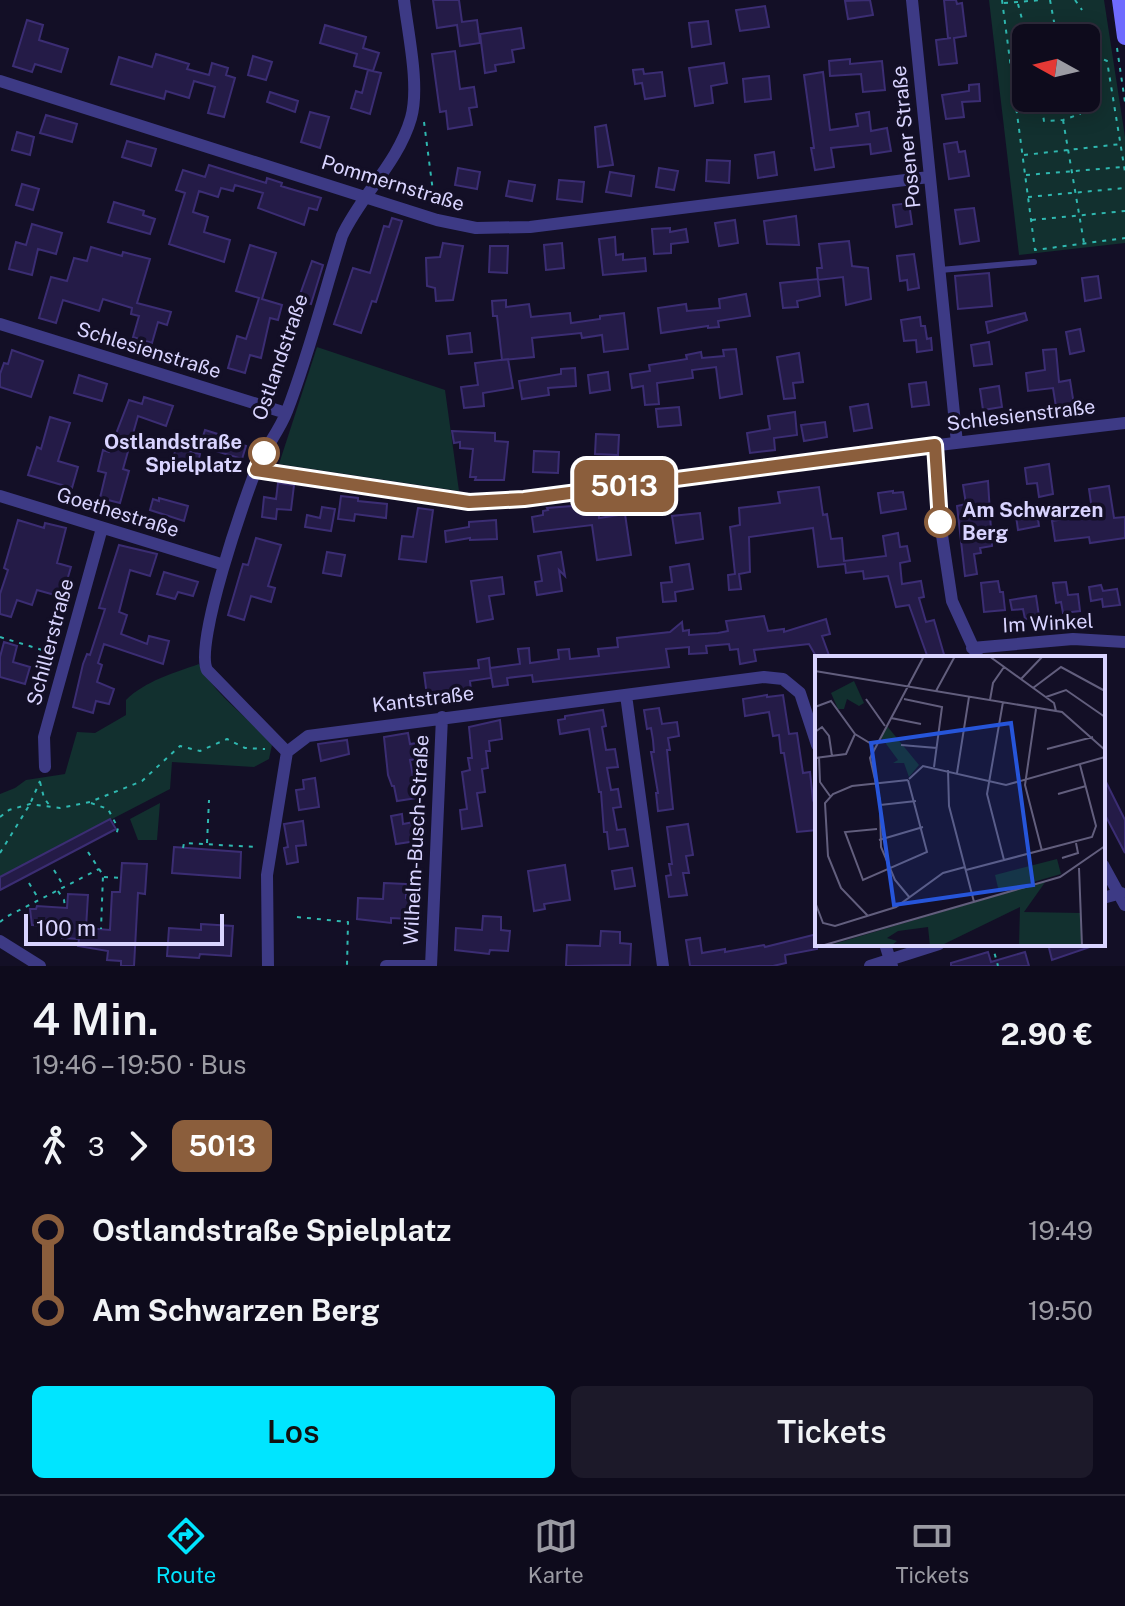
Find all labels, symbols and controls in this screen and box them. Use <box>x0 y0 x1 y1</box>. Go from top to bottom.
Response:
north arrow <box>1012 24 1100 112</box>
map controls <box>1012 24 1100 112</box>
street label: Posener Straße <box>887 65 925 209</box>
street label: Pommernstraße <box>319 150 467 216</box>
street label: Ostlandstraße <box>247 291 313 423</box>
street label: Schlesienstraße <box>74 317 224 383</box>
street label: Schlesienstraße <box>945 394 1097 436</box>
place label: Ostlandstraße Spielplatz <box>104 430 242 477</box>
marker: Ostlandstraße Spielplatz <box>249 438 279 468</box>
line badge: 5013 <box>568 460 680 512</box>
text: 5013 <box>590 469 658 502</box>
street label: Goethestraße <box>54 482 182 542</box>
place label: Am Schwarzen Berg <box>962 498 1103 545</box>
marker: Am Schwarzen Berg <box>925 507 955 537</box>
street label: Schillerstraße <box>22 576 78 708</box>
street label: Im Winkel <box>1002 609 1094 637</box>
inset map <box>815 656 1105 946</box>
street label: Kantstraße <box>371 681 475 717</box>
street label: Wilhelm-Busch-Straße <box>399 734 433 946</box>
scale bar <box>24 910 224 946</box>
text: 100 m <box>36 915 96 941</box>
text: 4 Min. <box>32 993 159 1045</box>
text: 2.90 € <box>1001 1016 1093 1052</box>
text: 19:46 – 19:50 · Bus <box>32 1049 246 1080</box>
icon: walk <box>32 1124 76 1168</box>
icon: forward <box>116 1124 160 1168</box>
text: 5013 <box>188 1129 256 1162</box>
text: 3 <box>88 1131 104 1162</box>
text: Ostlandstraße Spielplatz <box>92 1212 451 1248</box>
text: 19:49 <box>1028 1215 1093 1246</box>
text: Am Schwarzen Berg <box>92 1292 380 1328</box>
text: 19:50 <box>1028 1295 1093 1326</box>
button: Los <box>32 1386 555 1478</box>
button: Tickets <box>571 1386 1093 1478</box>
tab: Route <box>156 1514 216 1588</box>
tab: Karte <box>528 1514 584 1588</box>
tab: Tickets <box>895 1514 969 1588</box>

